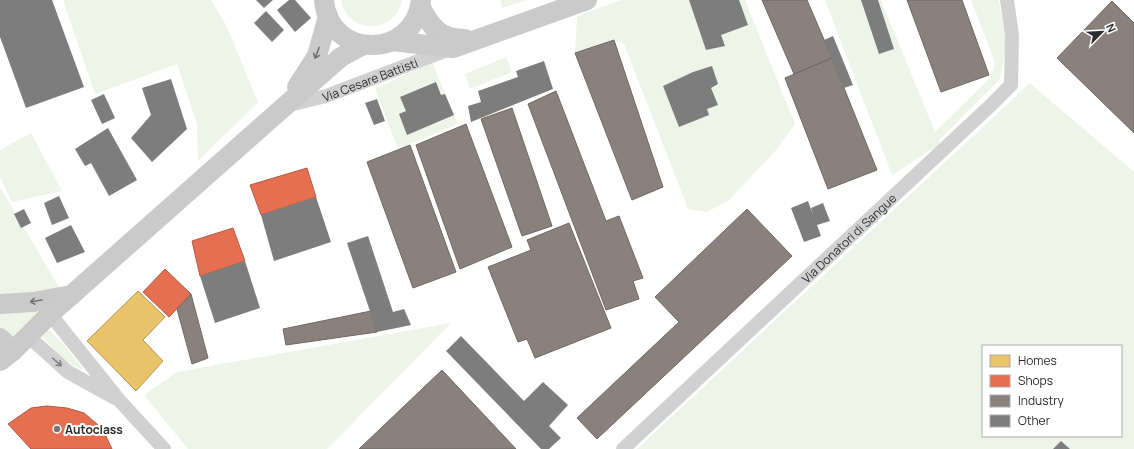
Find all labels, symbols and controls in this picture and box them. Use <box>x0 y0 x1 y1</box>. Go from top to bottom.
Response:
north arrow <box>1082 12 1122 52</box>
text: N <box>1103 21 1120 34</box>
one-way arrow <box>313 47 321 59</box>
street label: Via Cesare Battisti <box>320 54 420 105</box>
street label: Via Donatori di Sangue <box>798 189 900 287</box>
one-way arrow <box>30 297 43 305</box>
legend <box>982 345 1122 437</box>
text: Homes <box>1018 352 1057 369</box>
one-way arrow <box>51 357 61 366</box>
text: Shops <box>1018 372 1053 389</box>
text: Industry <box>1018 392 1064 409</box>
text: Other <box>1018 412 1051 429</box>
place label: Autoclass <box>65 421 123 438</box>
marker: Autoclass <box>52 424 62 434</box>

